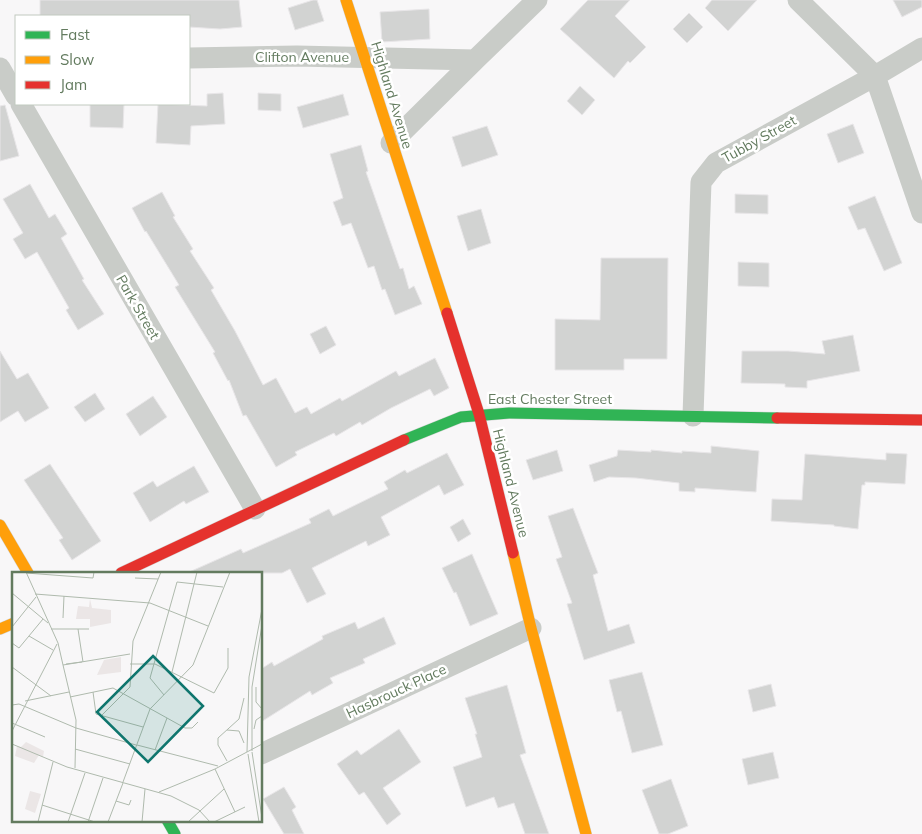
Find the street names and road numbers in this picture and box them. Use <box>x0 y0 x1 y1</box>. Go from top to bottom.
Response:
street label: Highland Avenue <box>367 39 417 151</box>
street label: Clifton Avenue <box>255 48 349 66</box>
street label: Tubby Street <box>719 111 799 167</box>
street label: Park Street <box>112 271 164 343</box>
street label: East Chester Street <box>488 390 612 408</box>
street label: Highland Avenue <box>489 427 533 539</box>
street label: Hasbrouck Place <box>343 660 449 722</box>

